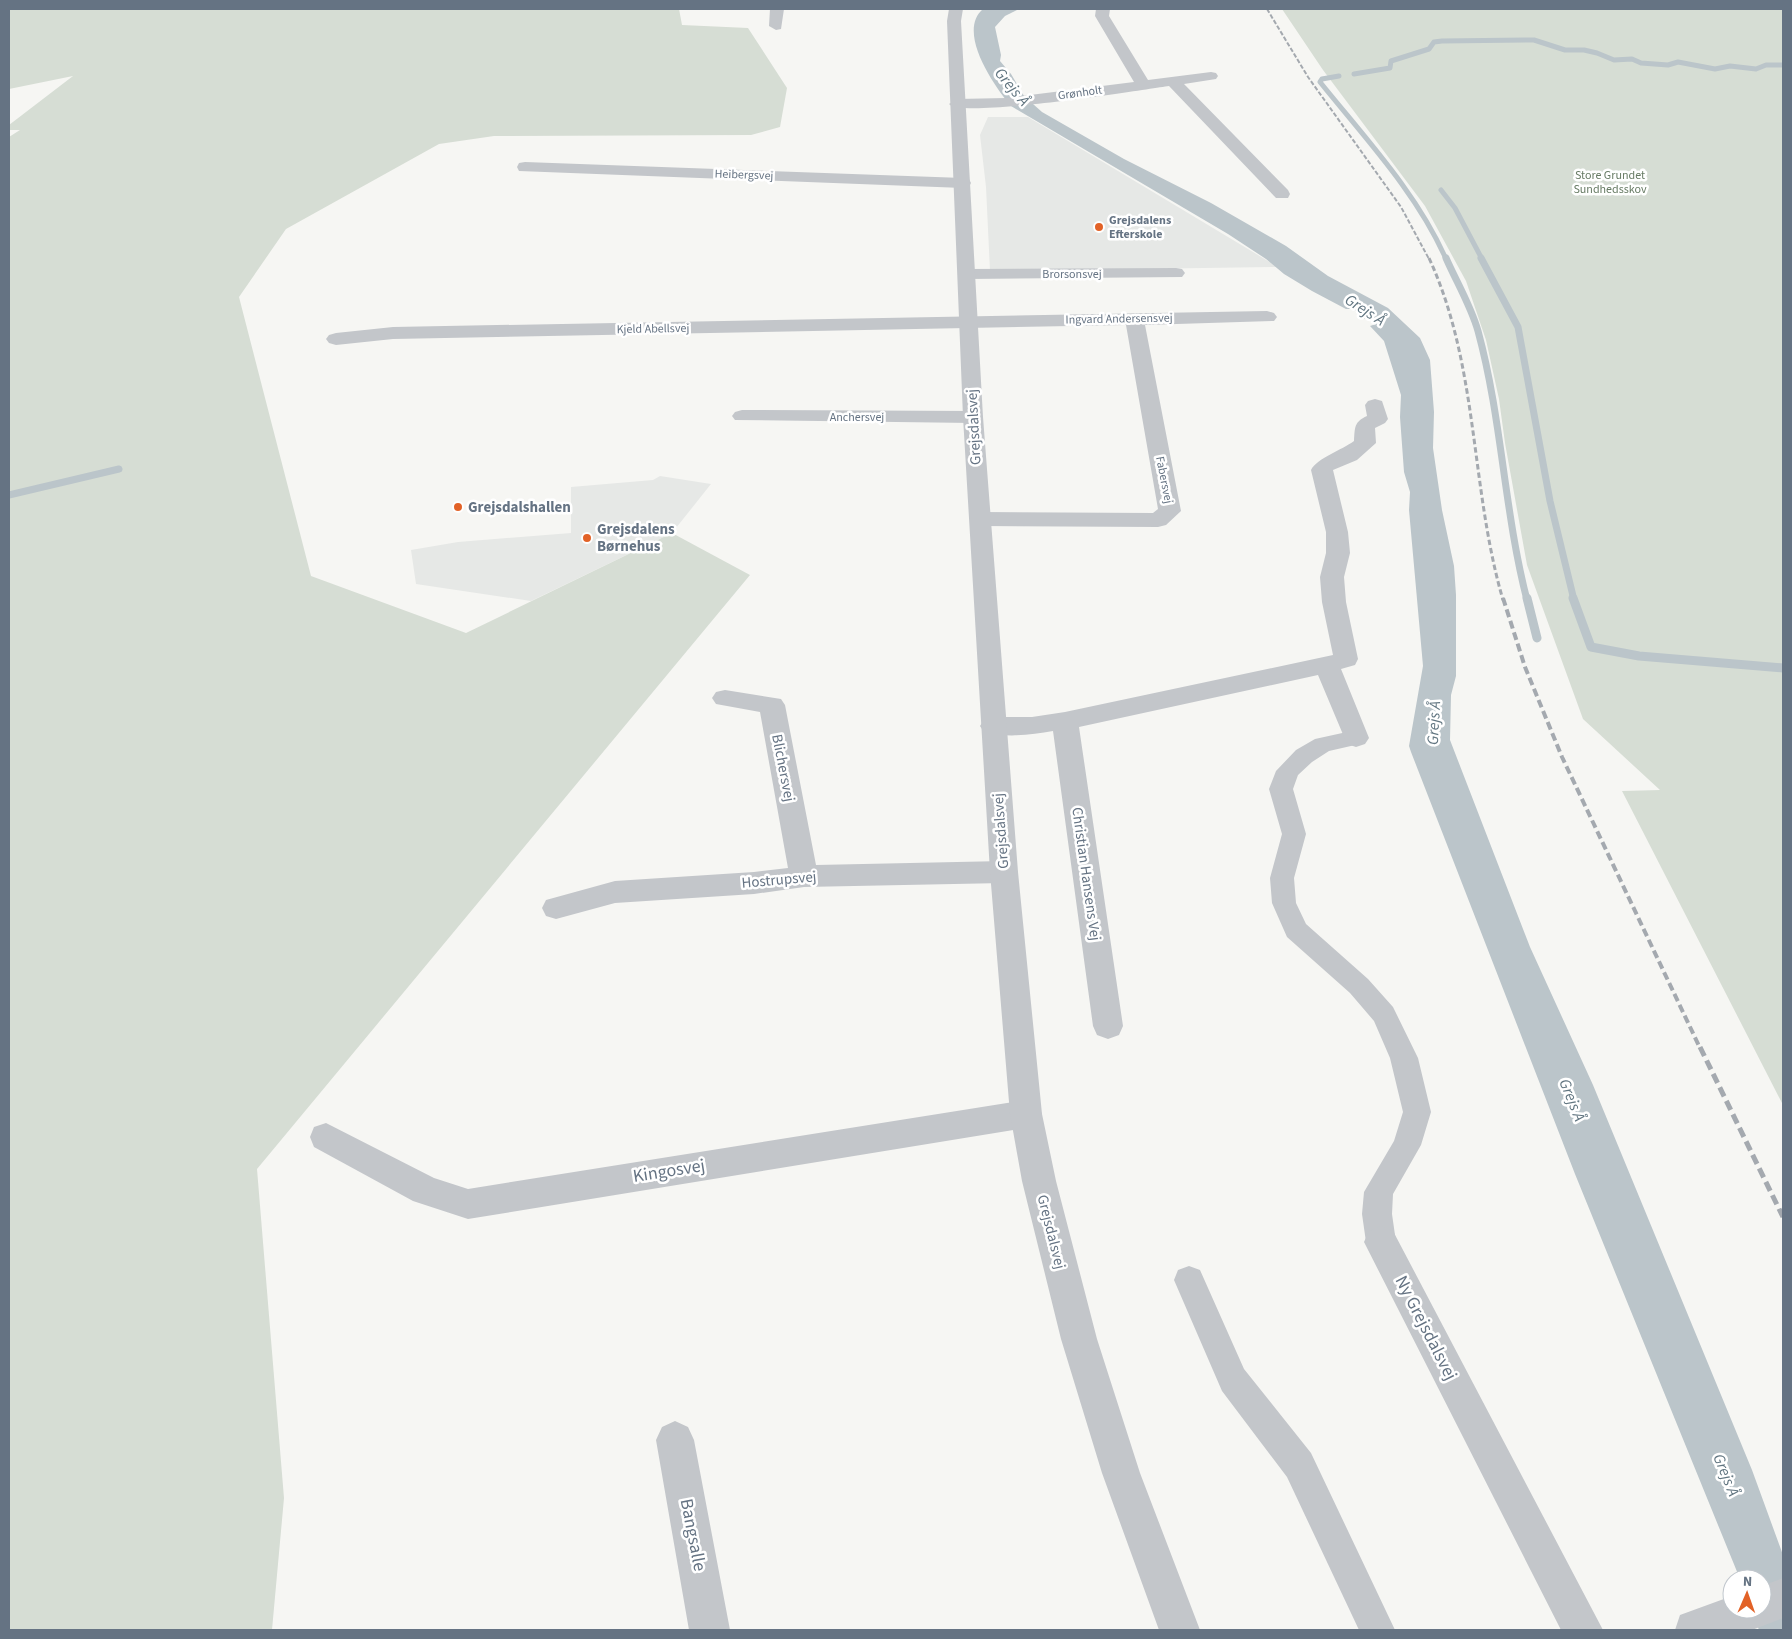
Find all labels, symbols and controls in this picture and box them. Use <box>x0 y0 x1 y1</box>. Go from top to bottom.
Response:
water label: Grejs Å <box>989 63 1035 111</box>
street label: Grønholt <box>1057 81 1103 105</box>
street label: Heibergsvej <box>714 165 774 185</box>
park label: Store Grundet Sundhedsskov <box>1573 167 1647 198</box>
place label: Grejsdalens Efterskole <box>1109 212 1171 243</box>
marker: Grejsdalens Efterskole <box>1093 221 1105 233</box>
street label: Brorsonsvej <box>1042 266 1102 283</box>
water label: Grejs Å <box>1341 289 1389 331</box>
street label: Ingvard Andersensvej <box>1065 310 1173 328</box>
street label: Kjeld Abellsvej <box>617 320 689 338</box>
street label: Grejsdalsvej <box>962 389 986 465</box>
street label: Anchersvej <box>830 409 884 426</box>
street label: Fabersvej <box>1151 455 1177 505</box>
place label: Grejsdalshallen <box>468 497 571 518</box>
marker: Grejsdalshallen <box>452 501 464 513</box>
place label: Grejsdalens Børnehus <box>597 519 675 557</box>
marker: Grejsdalens Børnehus <box>581 532 593 544</box>
water label: Grejs Å <box>1422 700 1446 746</box>
street label: Blichersvej <box>766 732 800 804</box>
street label: Grejsdalsvej <box>988 792 1014 870</box>
street label: Christian Hansens Vej <box>1066 806 1106 942</box>
street label: Hostrupsvej <box>741 866 817 894</box>
water label: Grejs Å <box>1554 1075 1590 1125</box>
street label: Kingosvej <box>631 1153 707 1189</box>
street label: Grejsdalsvej <box>1032 1193 1070 1271</box>
street label: Ny Grejsdalsvej <box>1389 1271 1463 1385</box>
water label: Grejs Å <box>1708 1450 1744 1500</box>
street label: Bangsalle <box>674 1497 712 1573</box>
north arrow <box>1722 1569 1772 1619</box>
text: N <box>1742 1572 1752 1592</box>

